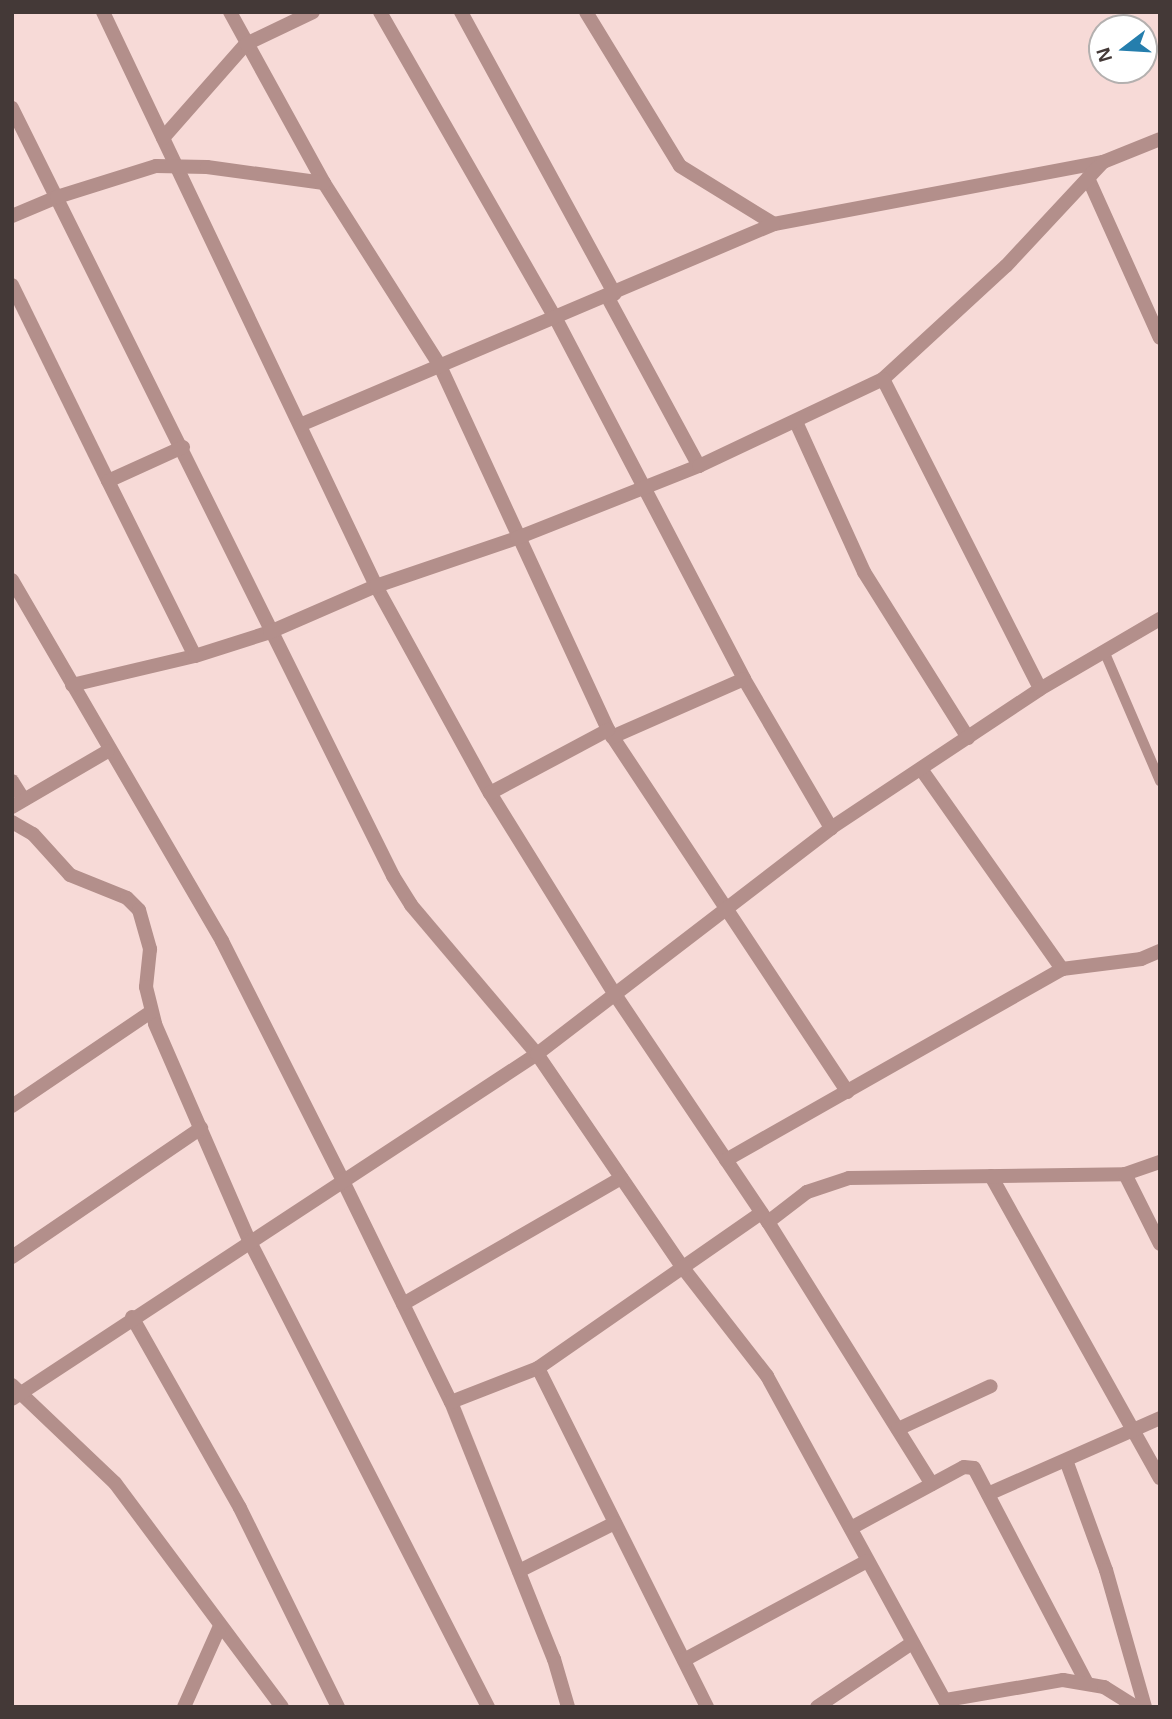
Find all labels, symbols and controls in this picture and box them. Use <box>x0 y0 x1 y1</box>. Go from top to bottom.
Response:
north arrow <box>1088 14 1158 84</box>
text: N <box>1092 45 1116 64</box>

